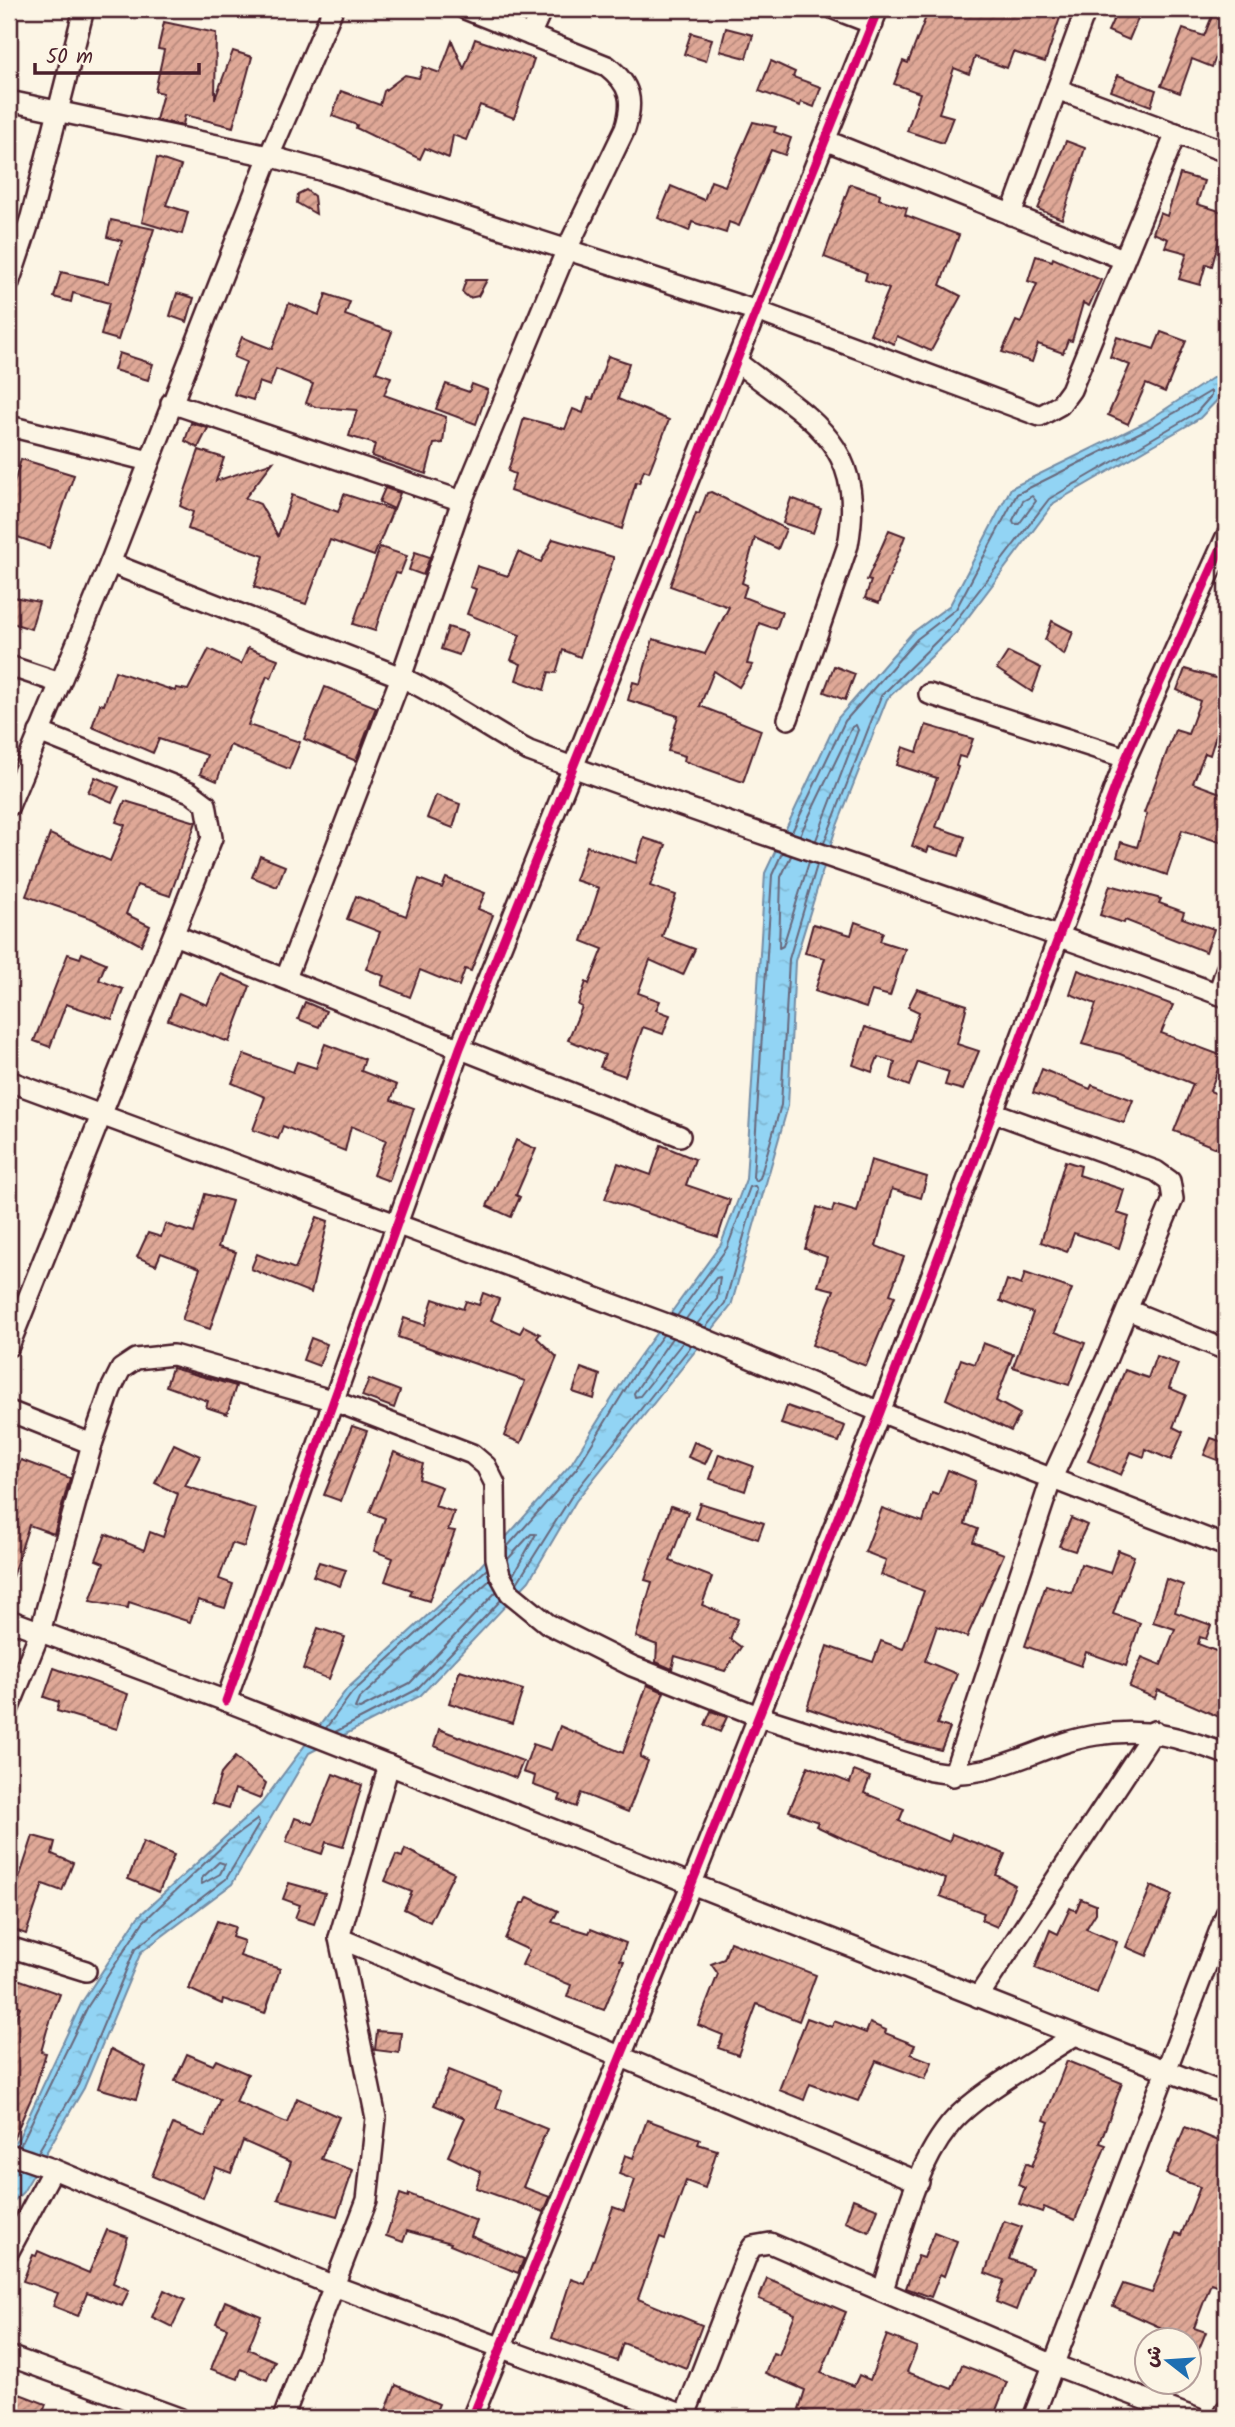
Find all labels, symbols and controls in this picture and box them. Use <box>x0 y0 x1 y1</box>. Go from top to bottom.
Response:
scale bar <box>35 32 200 76</box>
text: 50 m <box>46 41 93 74</box>
north arrow <box>1134 2326 1204 2396</box>
text: ش <box>1136 2342 1171 2371</box>

